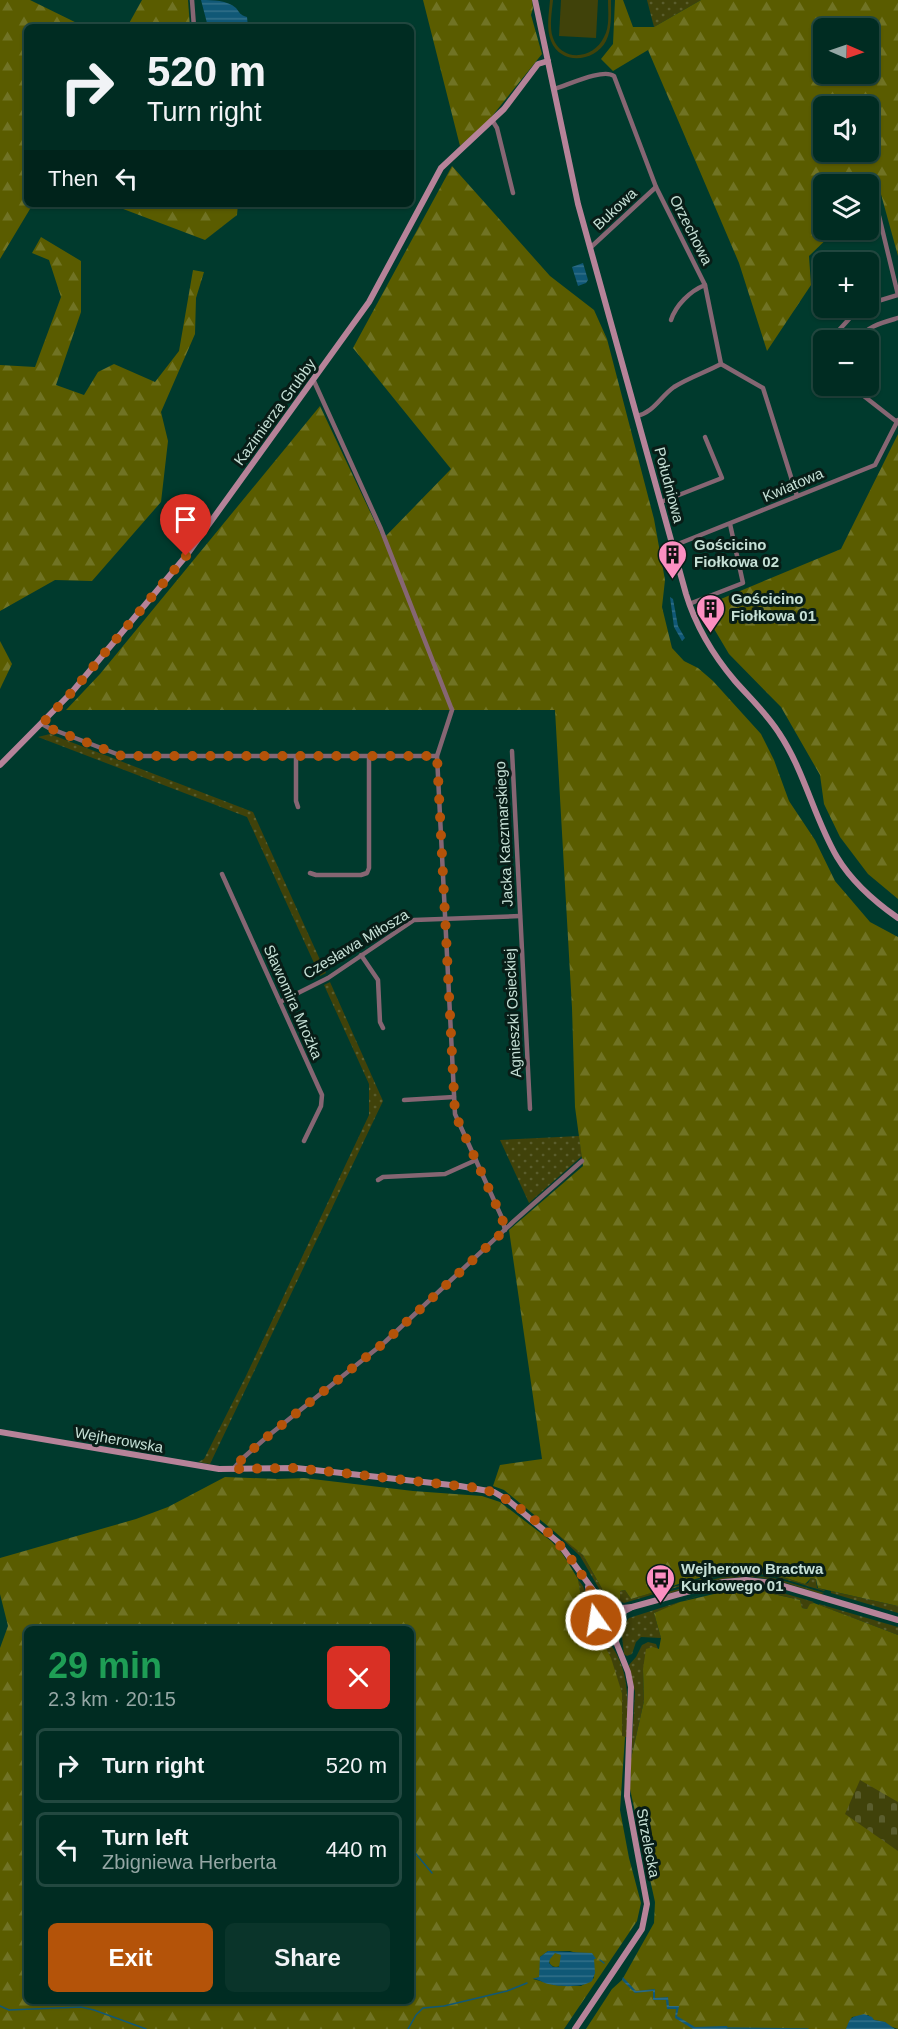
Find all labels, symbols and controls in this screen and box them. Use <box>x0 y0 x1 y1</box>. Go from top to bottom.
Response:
north arrow <box>813 18 879 84</box>
map controls <box>813 18 879 396</box>
icon: right <box>48 48 126 126</box>
text: 520 m <box>147 48 266 95</box>
button: sound <box>813 96 879 162</box>
text: Turn right <box>147 97 262 127</box>
icon: left <box>110 162 143 195</box>
text: Then <box>48 166 98 191</box>
button: layers <box>813 174 879 240</box>
street label: Bukowa <box>589 184 640 233</box>
street label: Orzechowa <box>667 192 717 268</box>
button: + <box>813 252 879 318</box>
button: − <box>813 330 879 396</box>
street label: Kazimierza Grubby <box>230 355 319 468</box>
street label: Południowa <box>651 445 688 525</box>
street label: Kwiatowa <box>760 464 826 505</box>
pin <box>160 494 211 556</box>
icon: arrive <box>169 503 202 536</box>
place label: Gościcino Fiołkowa 02 <box>694 536 779 570</box>
building icon: Gościcino Fiołkowa 02 <box>657 538 689 580</box>
place label: Gościcino Fiołkowa 01 <box>731 590 816 624</box>
building icon: Gościcino Fiołkowa 01 <box>694 592 726 634</box>
street label: Jacka Kaczmarskiego <box>491 761 516 907</box>
street label: Czesława Miłosza <box>300 905 412 982</box>
street label: Sławomira Mrożka <box>261 942 327 1062</box>
street label: Agnieszki Osieckiej <box>501 948 524 1078</box>
street label: Wejherowska <box>73 1423 165 1456</box>
place label: Wejherowo Bractwa Kurkowego 01 <box>681 1560 824 1594</box>
bus stop icon: Wejherowo Bractwa Kurkowego 01 <box>644 1562 676 1604</box>
position arrow <box>564 1588 628 1652</box>
text: 29 min <box>48 1645 162 1686</box>
button: close <box>327 1646 390 1709</box>
text: 2.3 km · 20:15 <box>48 1688 176 1710</box>
icon: right <box>51 1749 84 1782</box>
text: Turn right <box>102 1753 204 1778</box>
text: 520 m <box>326 1753 387 1778</box>
street label: Strzelecka <box>633 1807 664 1880</box>
text: Turn left <box>102 1825 188 1850</box>
icon: left <box>51 1833 84 1866</box>
text: 440 m <box>326 1837 387 1862</box>
text: Zbigniewa Herberta <box>102 1851 277 1873</box>
button: Exit <box>48 1923 213 1992</box>
button: Share <box>225 1923 390 1992</box>

